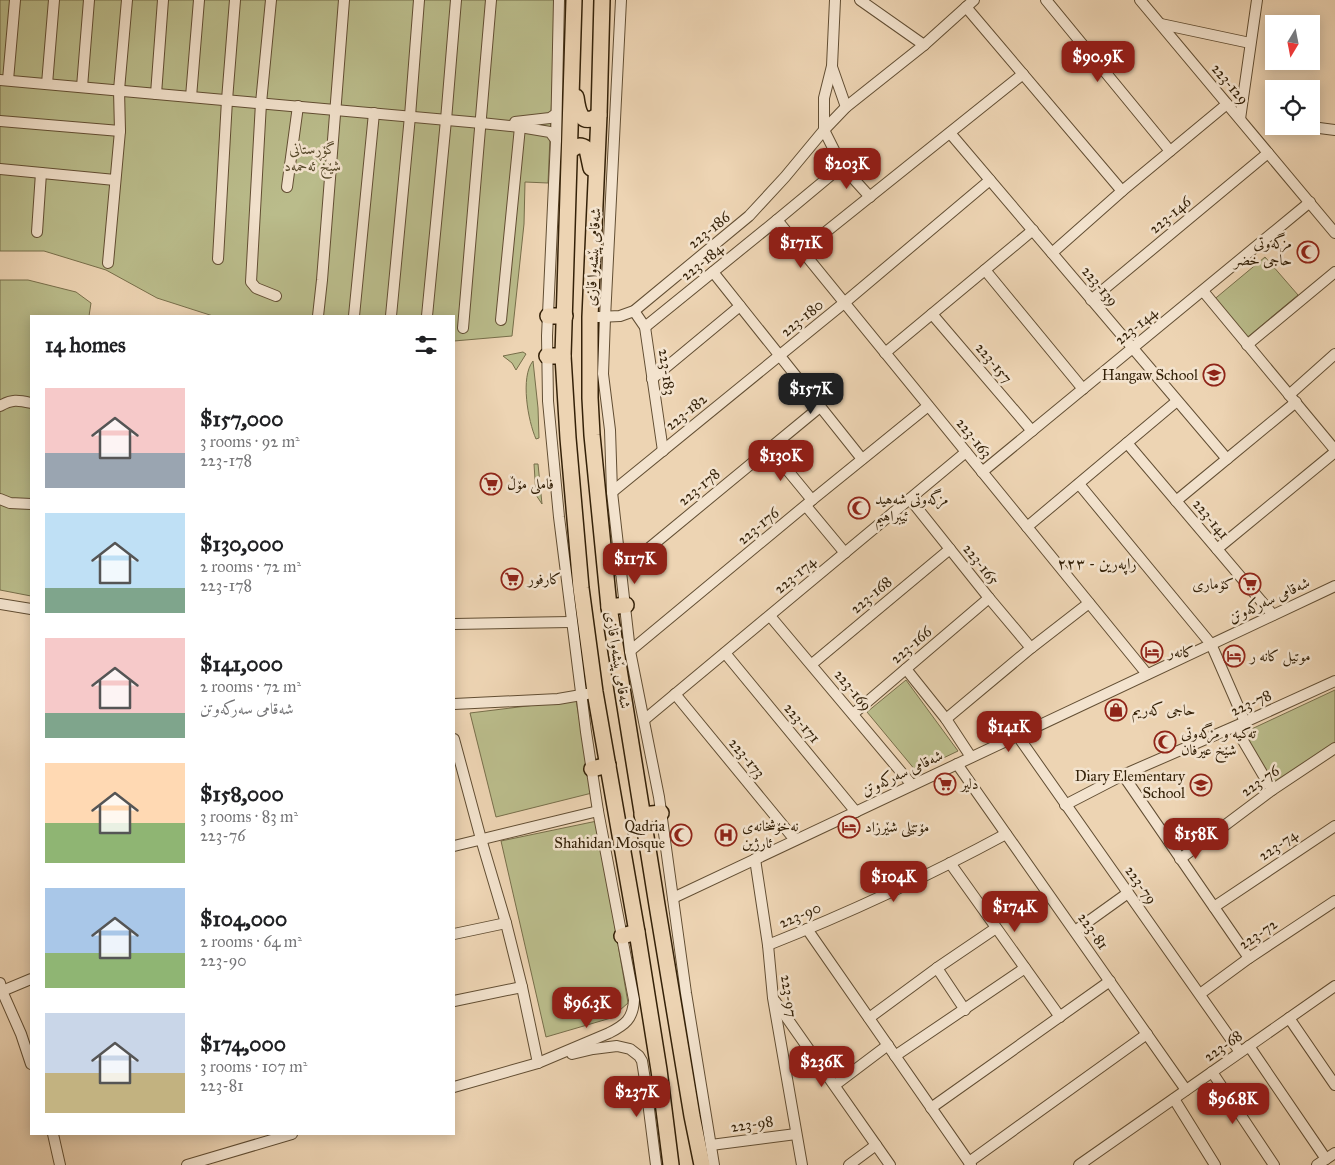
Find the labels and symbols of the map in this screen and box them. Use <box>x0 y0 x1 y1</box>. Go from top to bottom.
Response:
north arrow <box>1265 15 1320 70</box>
pin: $90.9K <box>1057 41 1139 83</box>
street label: 223-129 <box>1208 60 1252 108</box>
park label: گۆڕستانی شێخ ئەحمەد <box>285 140 341 180</box>
pin: $203K <box>812 148 882 190</box>
street label: 223-146 <box>1145 192 1196 238</box>
street label: شەقامی پێشەوا قازی <box>581 207 606 307</box>
street label: 223-186 <box>684 207 735 252</box>
pin: $171K <box>766 226 836 269</box>
place label: مزگه‌وتی حاجی خضر <box>1232 232 1292 270</box>
street label: 223-184 <box>677 239 727 284</box>
mosque icon: مزگه‌وتی حاجی خضر <box>1296 240 1320 264</box>
street label: 223-139 <box>1078 262 1122 310</box>
street label: 223-180 <box>777 295 827 341</box>
street label: 223-144 <box>1111 303 1161 349</box>
street label: 223-157 <box>972 339 1016 387</box>
street label: 223-183 <box>655 348 679 396</box>
school or university icon: Hangaw School <box>1202 363 1226 387</box>
place label: Hangaw School <box>1102 366 1199 384</box>
pin: $157K <box>776 372 846 415</box>
street label: 223-182 <box>662 389 711 434</box>
street label: 223-163 <box>952 414 996 462</box>
pin: $130K <box>746 440 816 482</box>
street label: 223-178 <box>675 464 723 510</box>
supermarket icon: فاملی مۆڵ <box>479 472 503 496</box>
place label: فاملی مۆڵ <box>507 475 554 495</box>
place label: مزگەوتی شەهید ئیبراهیم <box>875 488 949 531</box>
street label: 223-141 <box>1189 495 1233 543</box>
mosque icon: مزگەوتی شەهید ئیبراهیم <box>847 496 871 520</box>
street label: 223-176 <box>734 503 783 548</box>
street label: 223-165 <box>959 540 1003 588</box>
pin: $117K <box>600 542 670 585</box>
street label: 223-174 <box>771 552 820 598</box>
district label: راپەرین - ٢٢٣ <box>1057 554 1137 575</box>
supermarket icon: کارفور <box>500 567 524 591</box>
place label: کارفور <box>526 570 561 588</box>
supermarket icon: كۆماری <box>1238 572 1262 596</box>
street label: 223-168 <box>847 573 895 617</box>
street label: شەقامی سەرکەوتن <box>1225 573 1313 627</box>
place label: كۆماری <box>1192 575 1234 593</box>
street label: شەقامی پێشەوا قازی <box>600 610 635 710</box>
street label: 223-166 <box>887 622 936 668</box>
hotel icon: کانەر <box>1140 640 1164 664</box>
place label: کانەر <box>1166 643 1194 661</box>
hotel icon: موتيل كانه ر <box>1222 644 1246 668</box>
place label: موتيل كانه ر <box>1248 647 1311 667</box>
street label: 223-169 <box>831 666 875 714</box>
street label: 223-78 <box>1228 686 1274 720</box>
shop icon: حاجی کەریم <box>1104 698 1128 722</box>
street label: 223-171 <box>780 699 824 747</box>
place label: حاجی کەریم <box>1132 701 1195 723</box>
pin: $141K <box>974 710 1044 753</box>
place label: تەکیە و مزگەوتی شێخ عیرفان <box>1181 722 1256 764</box>
mosque icon: تەکیە و مزگەوتی شێخ عیرفان <box>1153 730 1177 754</box>
street label: 223-173 <box>725 734 769 782</box>
street label: شەقامی سەرکەوتن <box>858 746 946 800</box>
street label: 223-76 <box>1237 761 1284 801</box>
place label: Diary Elementary School <box>1075 767 1186 802</box>
supermarket icon: دلير <box>933 772 957 796</box>
school or university icon: Diary Elementary School <box>1189 773 1213 797</box>
place label: دلير <box>959 775 979 793</box>
hotel icon: مۆتێلی شێرزاد <box>837 815 861 839</box>
place label: Qadria Shahidan Mosque <box>554 817 666 853</box>
place label: نەخۆشخانەی ئارژین <box>742 817 799 852</box>
place label: مۆتێلی شێرزاد <box>865 818 929 838</box>
pin: $158K <box>1161 818 1231 860</box>
mosque icon: Qadria Shahidan Mosque <box>669 823 693 847</box>
hospital icon: نەخۆشخانەی ئارژین <box>714 823 738 847</box>
street label: 223-74 <box>1255 825 1301 864</box>
pin: $104K <box>859 860 929 903</box>
street label: 223-79 <box>1121 862 1161 908</box>
pin: $174K <box>980 890 1050 933</box>
street label: 223-90 <box>776 898 824 932</box>
street label: 223-81 <box>1074 909 1112 953</box>
street label: 223-72 <box>1235 914 1281 953</box>
street label: 223-97 <box>777 973 801 1019</box>
pin: $96.3K <box>546 986 628 1029</box>
street label: 223-68 <box>1200 1026 1246 1066</box>
pin: $236K <box>787 1046 857 1088</box>
pin: $237K <box>602 1076 672 1118</box>
pin: $96.8K <box>1192 1082 1274 1125</box>
street label: 223-98 <box>729 1112 775 1136</box>

